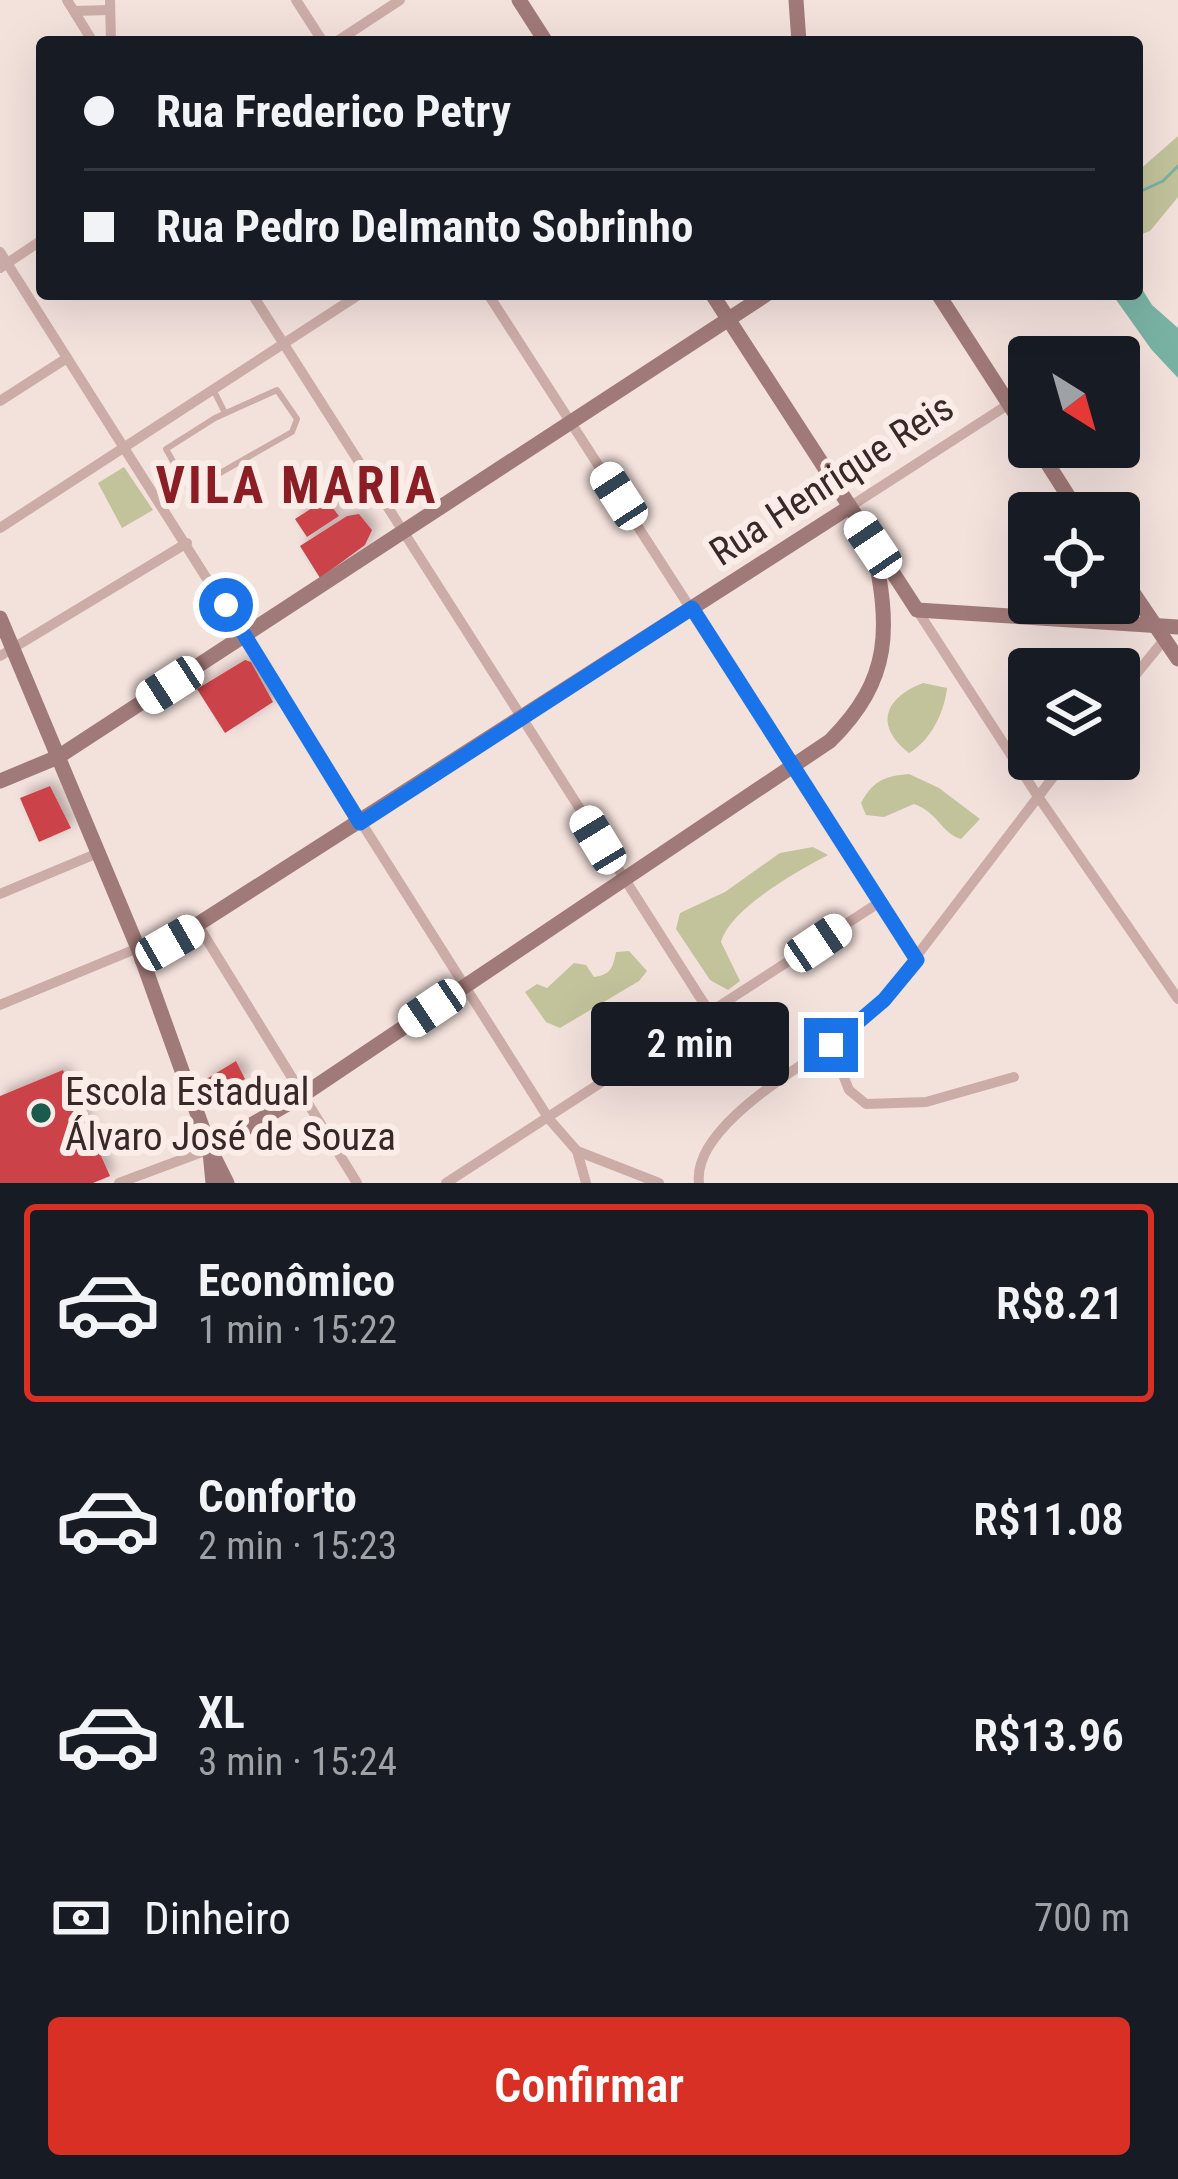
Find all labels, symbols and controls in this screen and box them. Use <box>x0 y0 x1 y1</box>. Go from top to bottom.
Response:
text: Rua Frederico Petry <box>156 85 511 138</box>
text: Rua Pedro Delmanto Sobrinho <box>156 200 693 253</box>
north arrow <box>1008 336 1140 468</box>
map controls <box>1008 336 1140 780</box>
street label: Rua Henrique Reis <box>701 384 962 576</box>
district label: VILA MARIA <box>156 456 438 515</box>
car <box>584 456 654 536</box>
button: locate <box>1008 492 1140 624</box>
car <box>838 505 908 585</box>
route start <box>199 578 253 632</box>
button: layers <box>1008 648 1140 780</box>
car <box>130 650 210 720</box>
car <box>564 800 632 880</box>
car <box>778 908 858 978</box>
car <box>130 909 210 977</box>
car <box>392 973 472 1043</box>
callout: 2 min <box>591 1003 789 1087</box>
route end <box>804 1018 858 1072</box>
text: 2 min <box>647 1021 733 1067</box>
place label: Escola Estadual Álvaro José de Souza <box>65 1069 396 1160</box>
marker: Escola Estadual Álvaro José de Souza <box>28 1100 54 1126</box>
icon: car <box>54 1249 162 1357</box>
text: Econômico <box>198 1254 395 1307</box>
text: R$8.21 <box>996 1277 1124 1330</box>
text: 1 min · 15:22 <box>198 1307 397 1353</box>
icon: car <box>54 1465 162 1573</box>
text: Conforto <box>198 1470 357 1523</box>
text: R$11.08 <box>973 1493 1124 1546</box>
text: 2 min · 15:23 <box>198 1523 397 1569</box>
icon: car <box>54 1681 162 1789</box>
text: XL <box>198 1686 245 1739</box>
text: R$13.96 <box>973 1709 1124 1762</box>
text: 3 min · 15:24 <box>198 1739 397 1785</box>
icon: cash <box>48 1885 114 1951</box>
text: Dinheiro <box>144 1892 291 1945</box>
text: 700 m <box>1034 1895 1130 1941</box>
button: Confirmar <box>48 2017 1130 2155</box>

